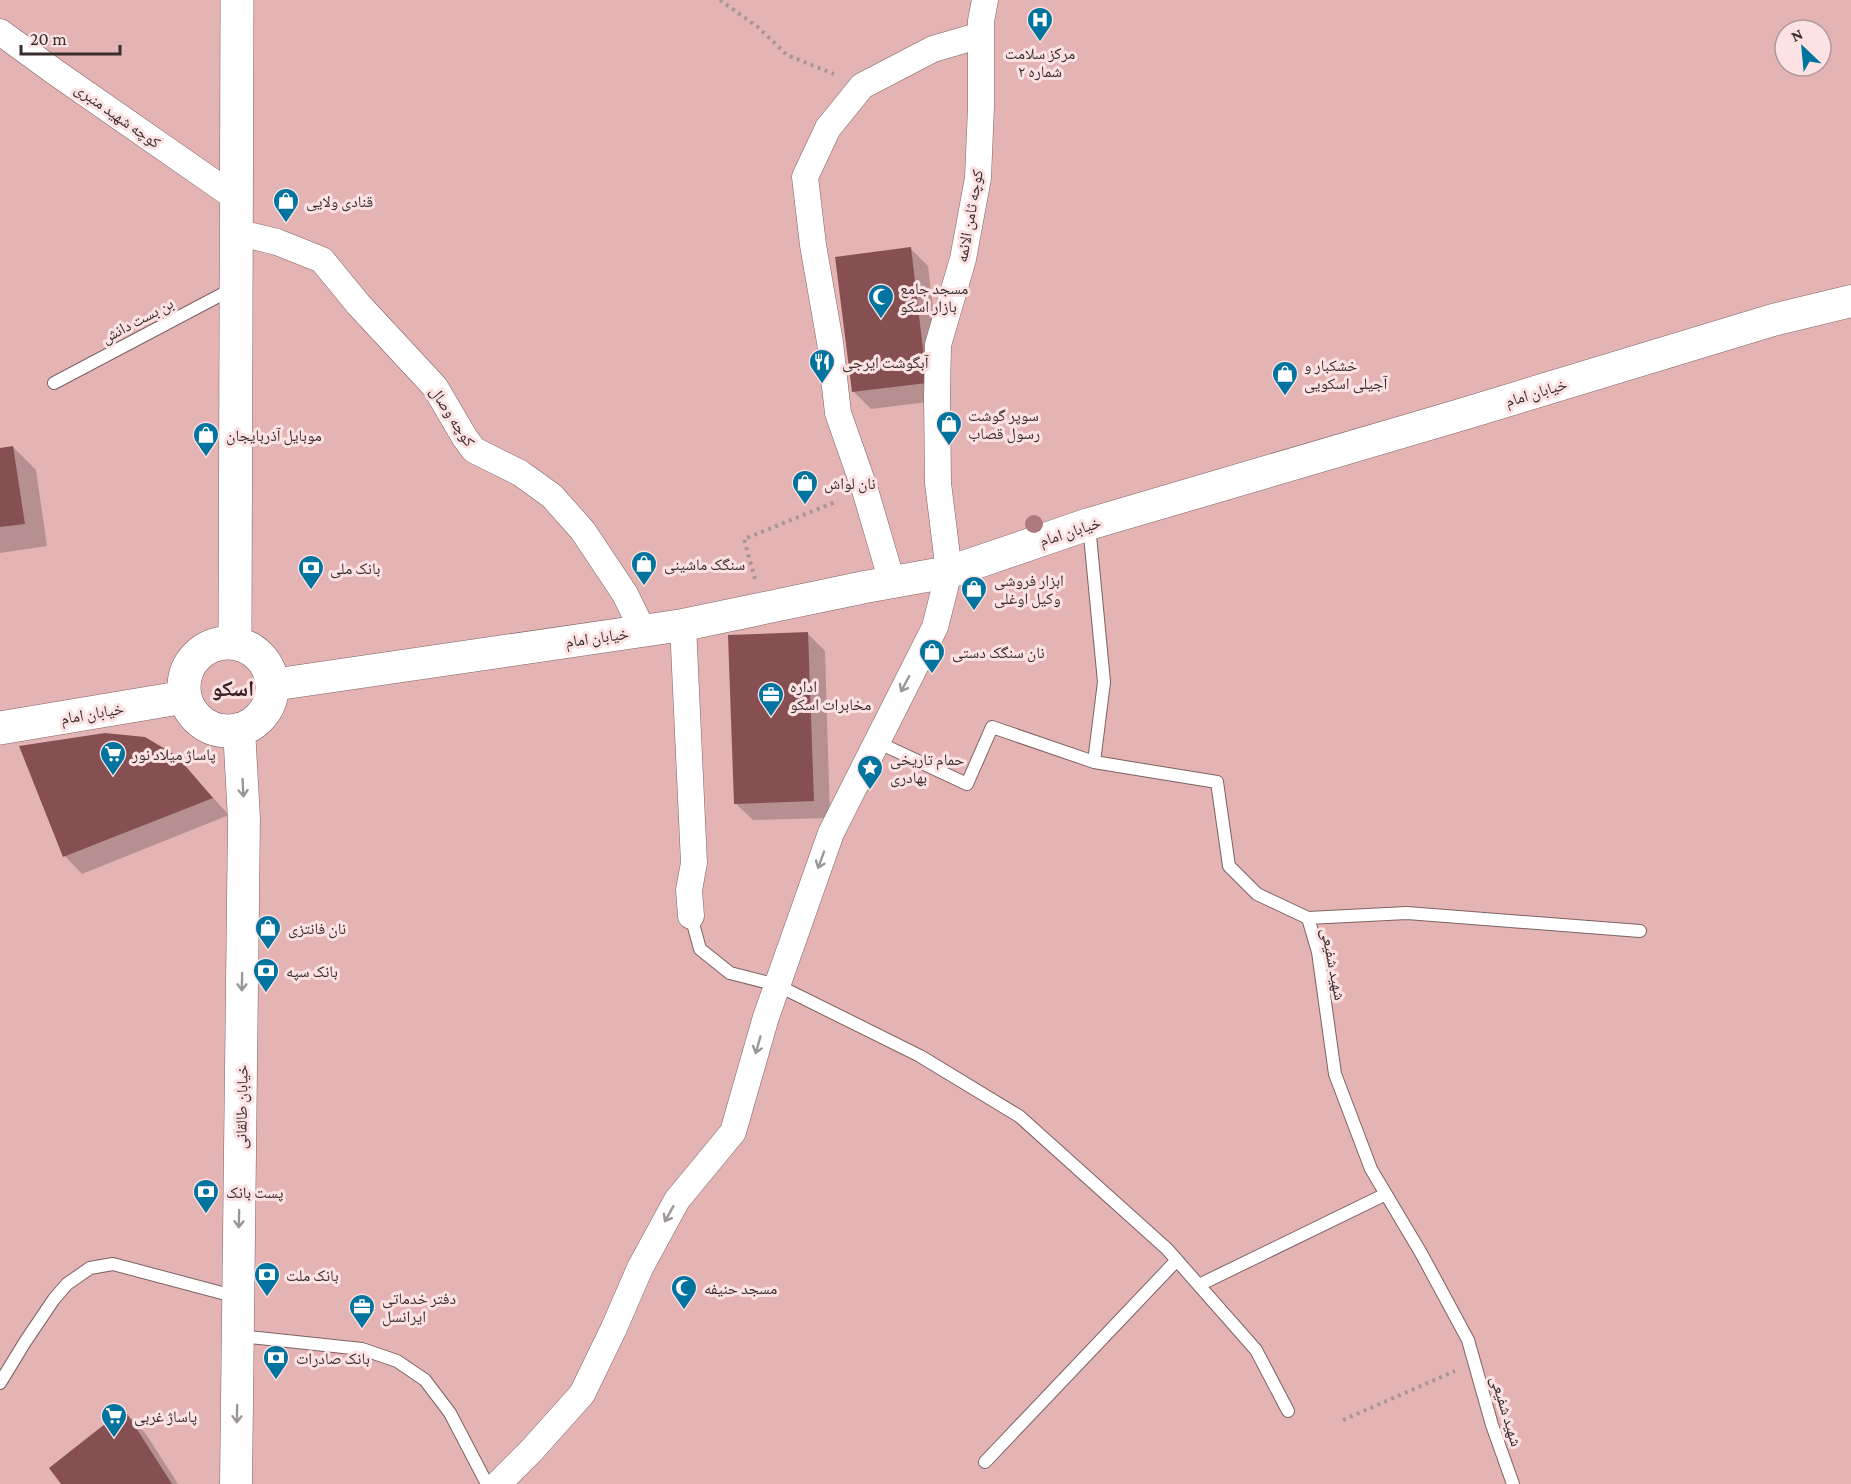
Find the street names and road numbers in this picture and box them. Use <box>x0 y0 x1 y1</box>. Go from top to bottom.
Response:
street label: کوچه شهید منبری <box>71 80 164 153</box>
street label: کوچه ثامن الائمه <box>953 168 988 264</box>
street label: بن بست دانش <box>98 294 177 348</box>
street label: خیابان امام <box>1503 375 1570 412</box>
street label: کوچه وصال <box>425 383 478 451</box>
street label: خیابان امام <box>1037 514 1104 551</box>
street label: خیابان امام <box>564 625 630 652</box>
street label: خیابان امام <box>59 700 125 729</box>
street label: شهید شفیعی <box>1316 927 1349 1002</box>
street label: خیابان طالقانی <box>232 1065 253 1149</box>
street label: شهید شفیعی <box>1486 1374 1525 1449</box>

